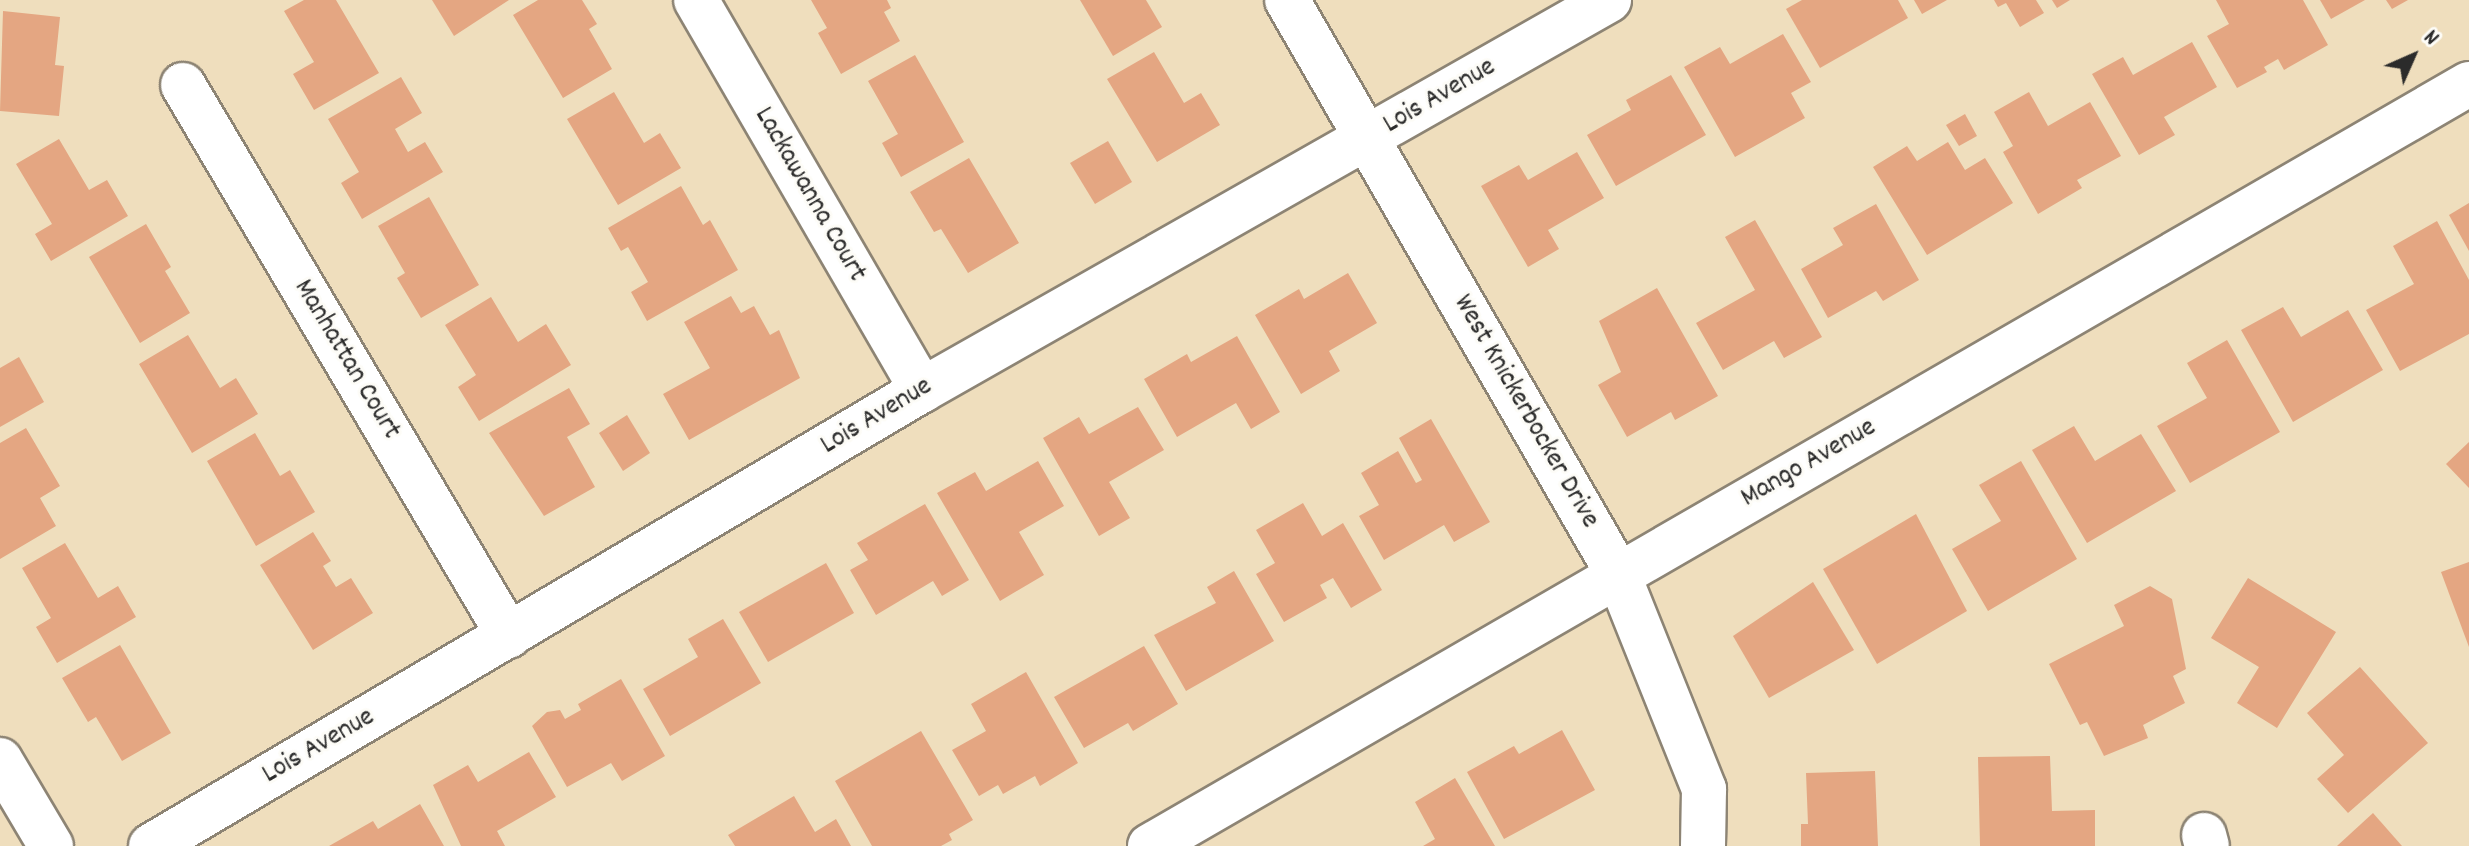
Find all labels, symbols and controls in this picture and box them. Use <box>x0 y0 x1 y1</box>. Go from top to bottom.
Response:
north arrow <box>2373 16 2453 96</box>
text: N <box>2416 24 2445 53</box>
street label: Lois Avenue <box>1378 51 1502 143</box>
street label: Lackawanna Court <box>745 102 873 288</box>
street label: Manhattan Court <box>285 274 407 446</box>
street label: West Knickerbocker Drive <box>1445 289 1605 535</box>
street label: Lois Avenue <box>815 371 939 463</box>
street label: Mango Avenue <box>1736 412 1882 516</box>
street label: Lois Avenue <box>257 701 381 793</box>

